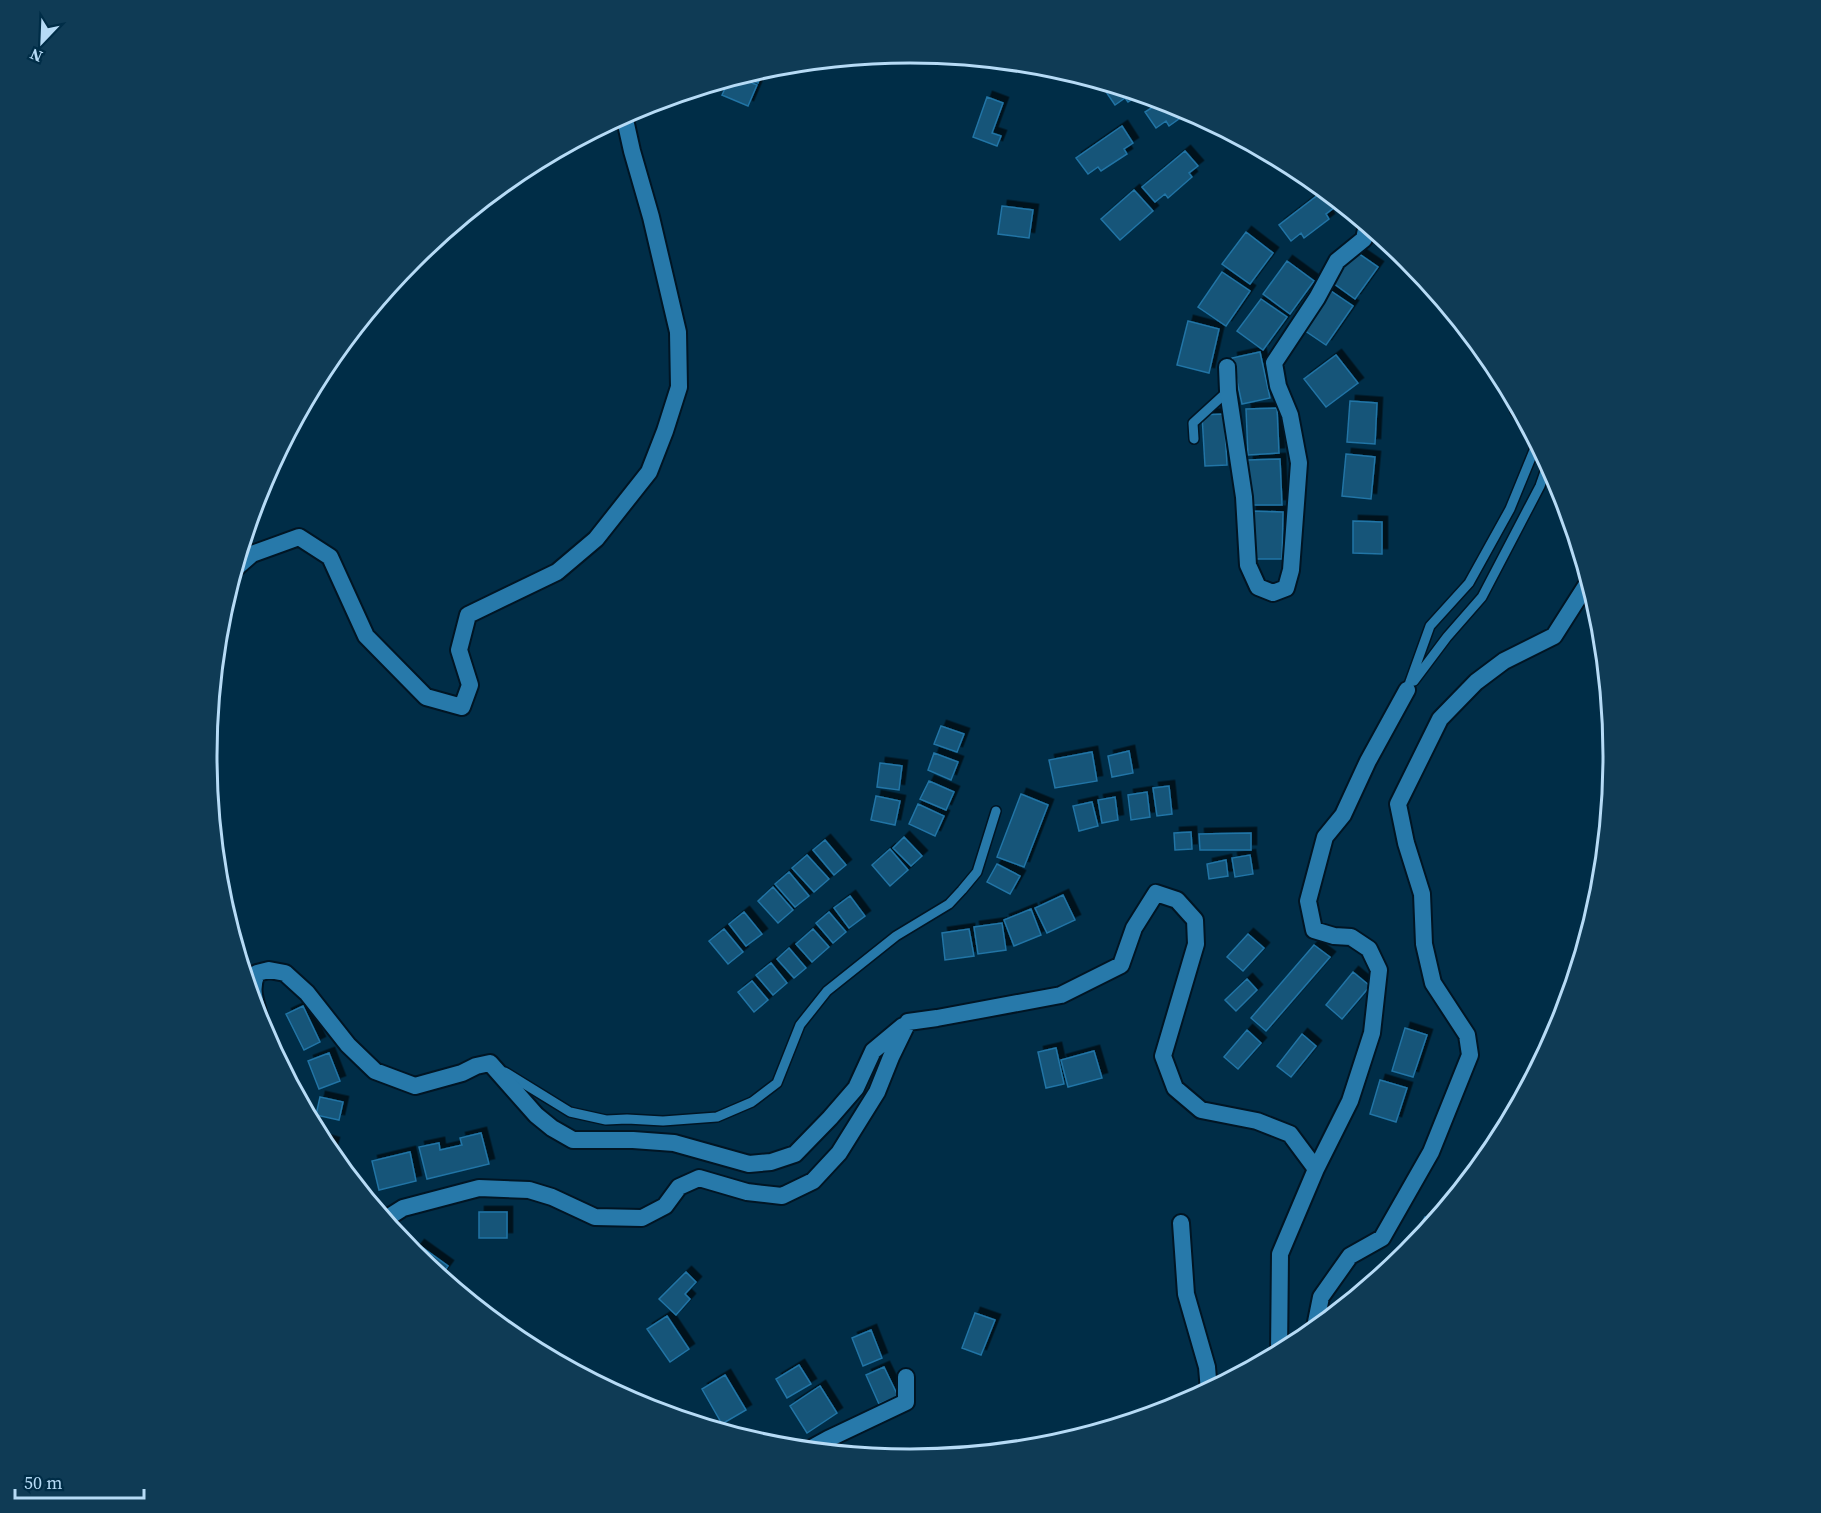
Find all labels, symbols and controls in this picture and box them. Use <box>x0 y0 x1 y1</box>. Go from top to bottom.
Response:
north arrow <box>12 12 72 72</box>
text: N <box>26 43 46 68</box>
scale bar <box>15 1462 144 1500</box>
text: 50 m <box>24 1470 62 1495</box>

